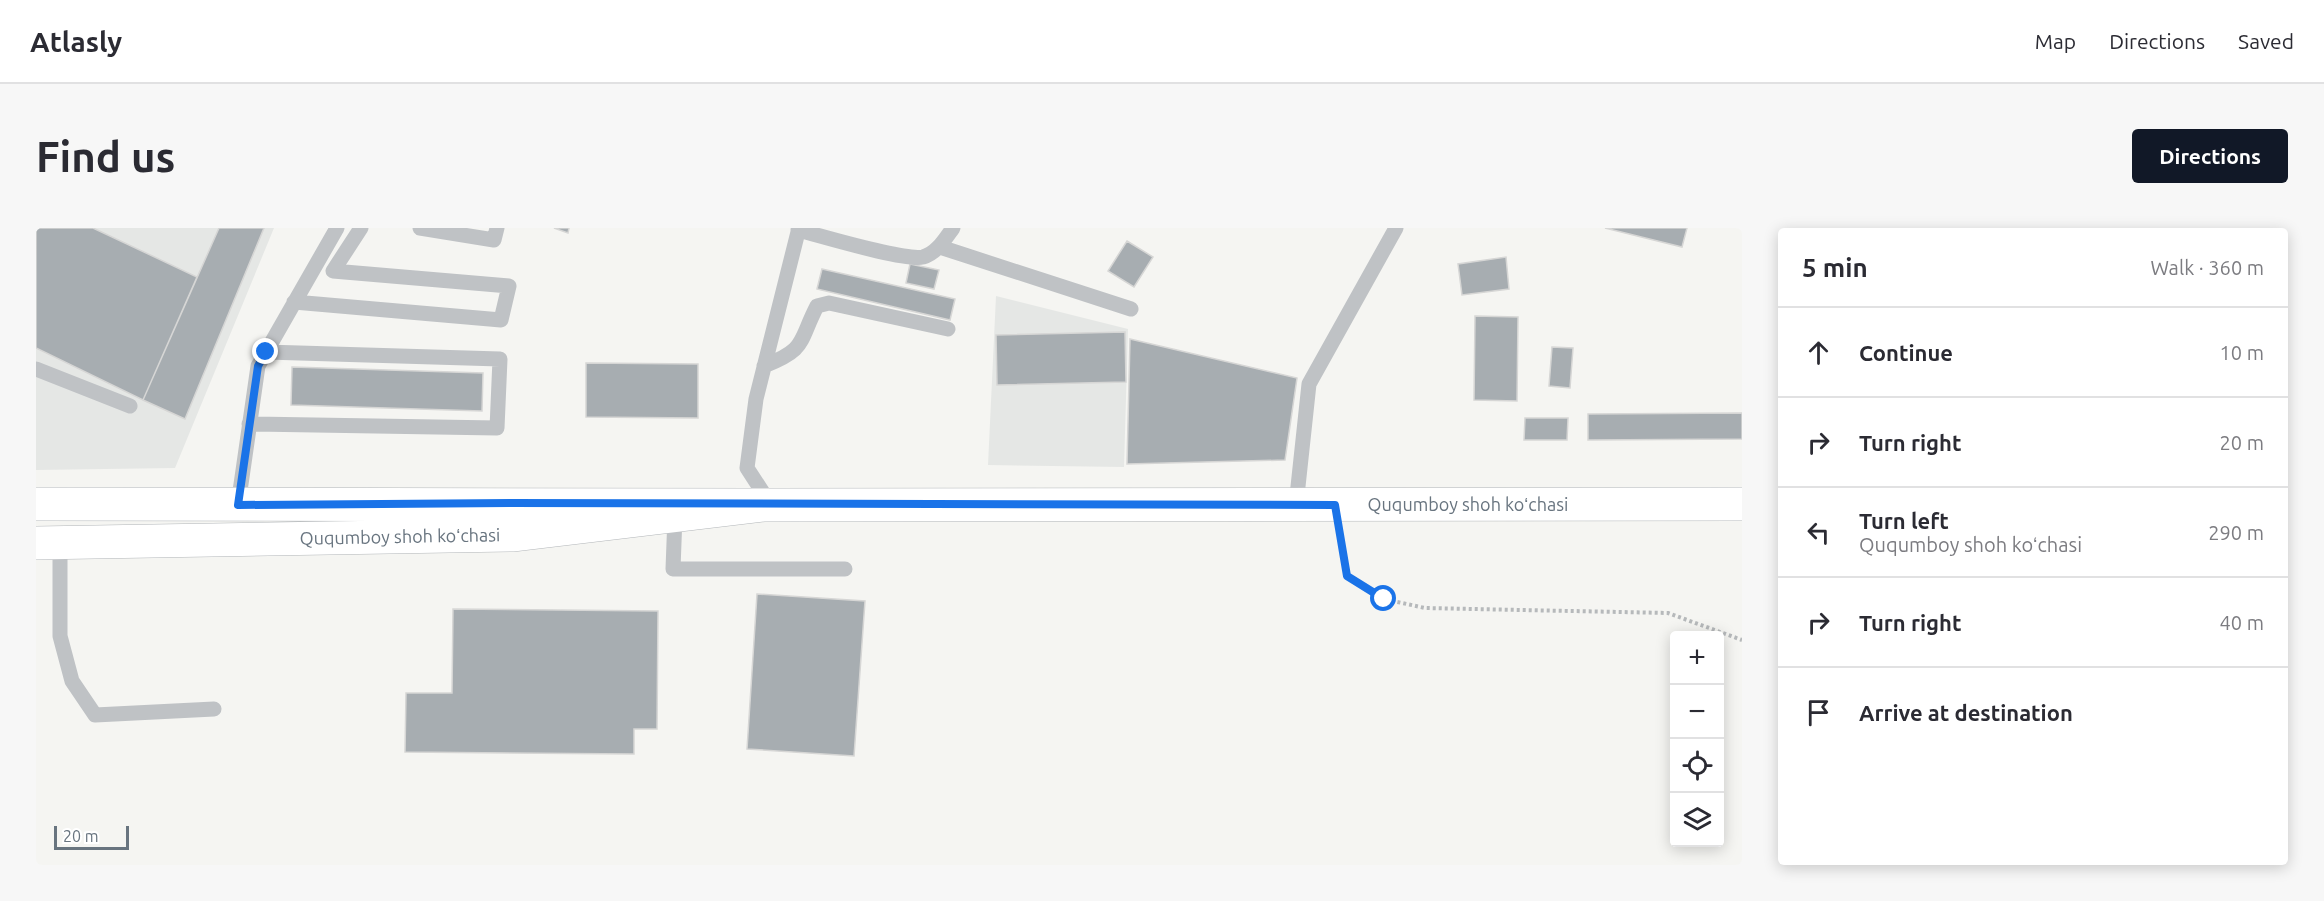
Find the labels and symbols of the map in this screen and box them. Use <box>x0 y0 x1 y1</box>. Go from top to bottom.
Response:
route end <box>252 338 278 364</box>
street label: Ququmboy shoh koʻchasi <box>1368 494 1568 515</box>
street label: Ququmboy shoh koʻchasi <box>299 524 501 549</box>
route start <box>1370 585 1396 611</box>
scale bar <box>54 823 129 850</box>

